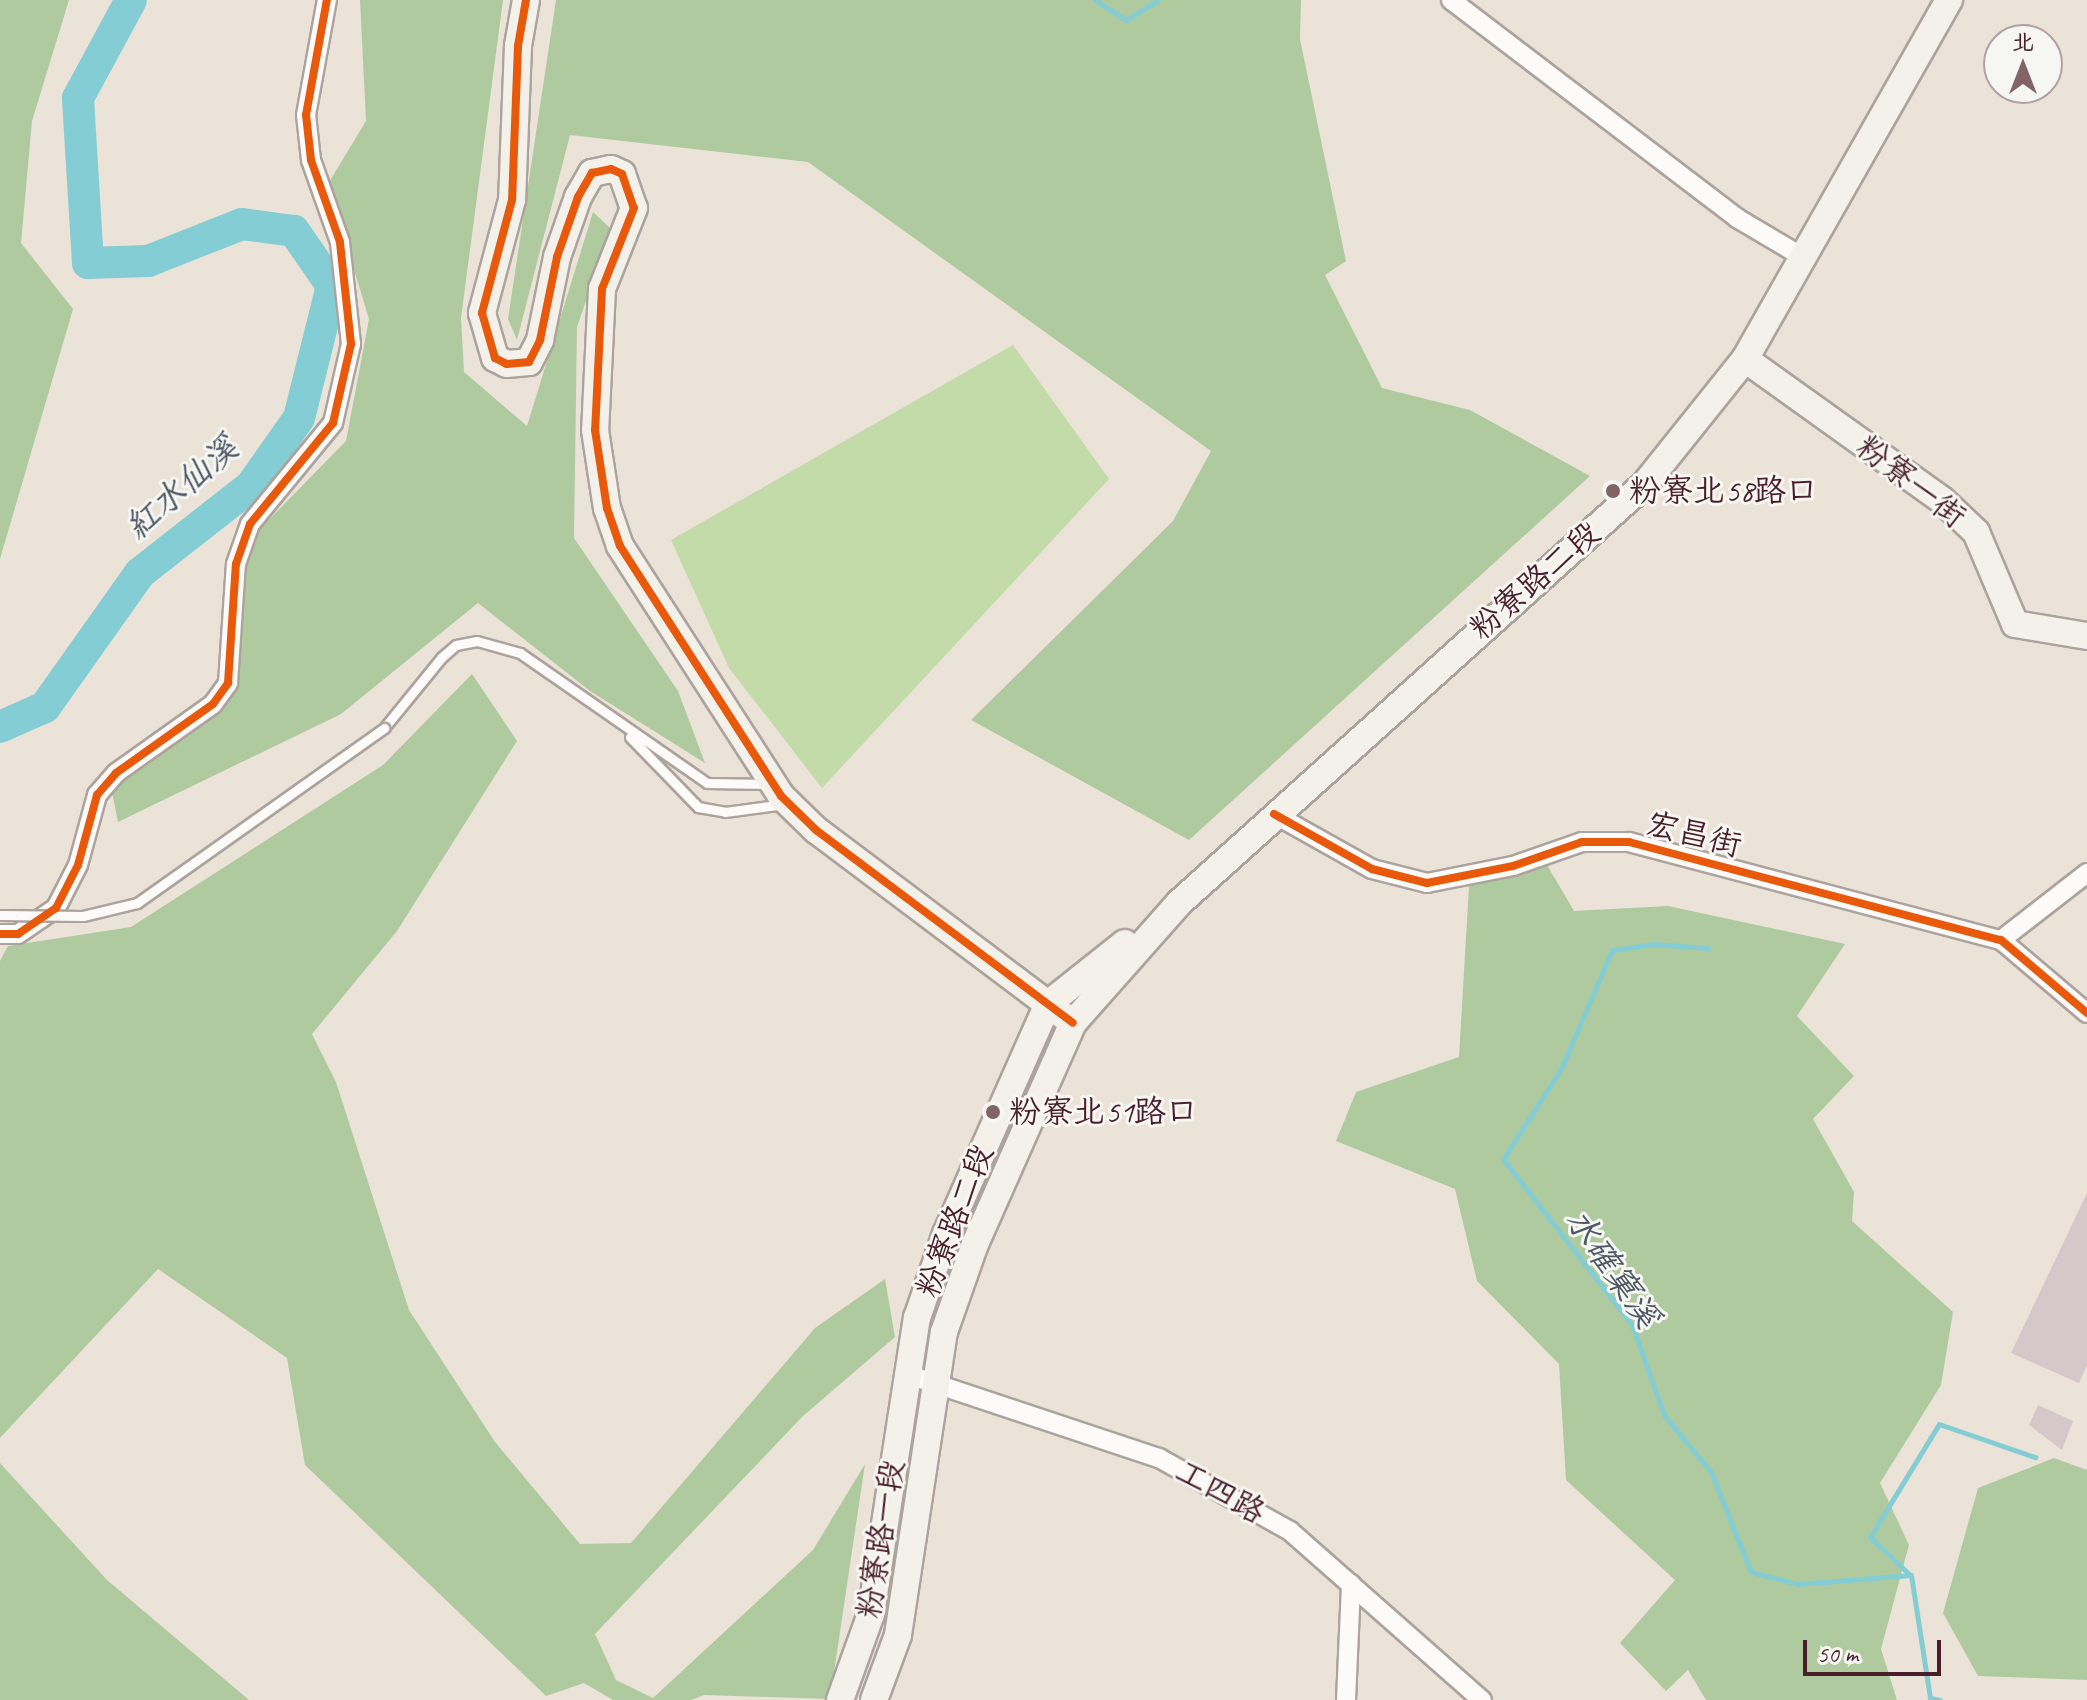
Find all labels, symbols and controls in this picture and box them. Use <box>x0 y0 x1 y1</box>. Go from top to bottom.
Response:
north arrow <box>1983 24 2063 104</box>
text: 北 <box>2012 28 2034 56</box>
water label: 紅水仙溪 <box>116 427 246 547</box>
street label: 粉寮一街 <box>1849 427 1973 537</box>
place label: 粉寮北58路口 <box>1629 472 1818 510</box>
marker: 粉寮北58路口 <box>1604 482 1622 500</box>
street label: 粉寮路二段 <box>1462 514 1608 648</box>
street label: 宏昌街 <box>1643 805 1745 865</box>
place label: 粉寮北51路口 <box>1009 1093 1198 1131</box>
marker: 粉寮北51路口 <box>984 1103 1002 1121</box>
street label: 粉寮路二段 <box>908 1139 1002 1303</box>
water label: 水確窠溪 <box>1557 1201 1669 1335</box>
street label: 工四路 <box>1169 1452 1271 1532</box>
street label: 粉寮路一段 <box>850 1457 912 1621</box>
scale bar <box>1807 1624 1945 1674</box>
text: 50 m <box>1817 1639 1858 1669</box>

